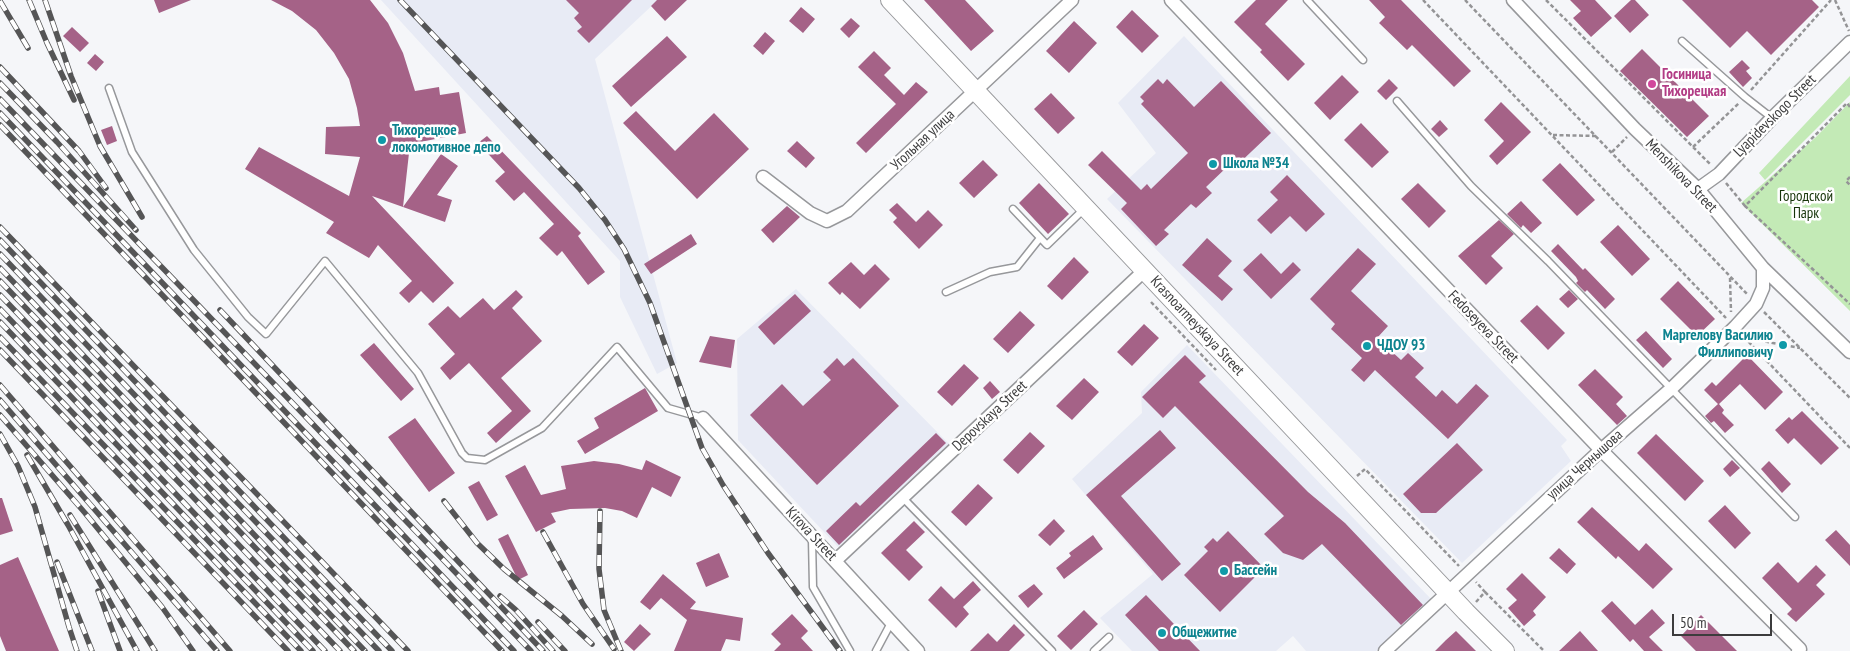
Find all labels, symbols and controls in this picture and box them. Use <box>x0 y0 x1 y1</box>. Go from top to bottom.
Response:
place label: Госиница Тихорецкая <box>1662 66 1726 101</box>
street label: Lyapidevskogo Street <box>1730 71 1820 161</box>
marker: Госиница Тихорецкая <box>1646 78 1658 90</box>
street label: Угольная улица <box>887 106 959 174</box>
place label: Тихорецкое локомотивное депо <box>392 122 501 157</box>
marker: Тихорецкое локомотивное депо <box>376 134 388 146</box>
street label: Menshikova Street <box>1641 135 1721 217</box>
place label: Школа №34 <box>1223 155 1289 173</box>
marker: Школа №34 <box>1207 158 1219 170</box>
park label: Городской Парк <box>1779 188 1833 223</box>
street label: Krasnoarmeyskaya Street <box>1146 272 1248 380</box>
street label: Fedoseyeva Street <box>1444 287 1522 367</box>
place label: Маргелову Василию Филлиповичу <box>1663 327 1773 362</box>
place label: ЧДОУ 93 <box>1377 337 1425 355</box>
marker: Маргелову Василию Филлиповичу <box>1777 339 1789 351</box>
marker: ЧДОУ 93 <box>1361 340 1373 352</box>
street label: Depovskaya Street <box>949 377 1031 455</box>
street label: улица Чернышова <box>1543 426 1627 504</box>
street label: Kirova Street <box>782 503 840 565</box>
place label: Бассейн <box>1234 562 1277 580</box>
marker: Бассейн <box>1218 565 1230 577</box>
scale bar <box>1675 604 1775 636</box>
text: 50 m <box>1680 613 1706 632</box>
place label: Общежитие <box>1172 624 1237 642</box>
marker: Общежитие <box>1156 627 1168 639</box>

